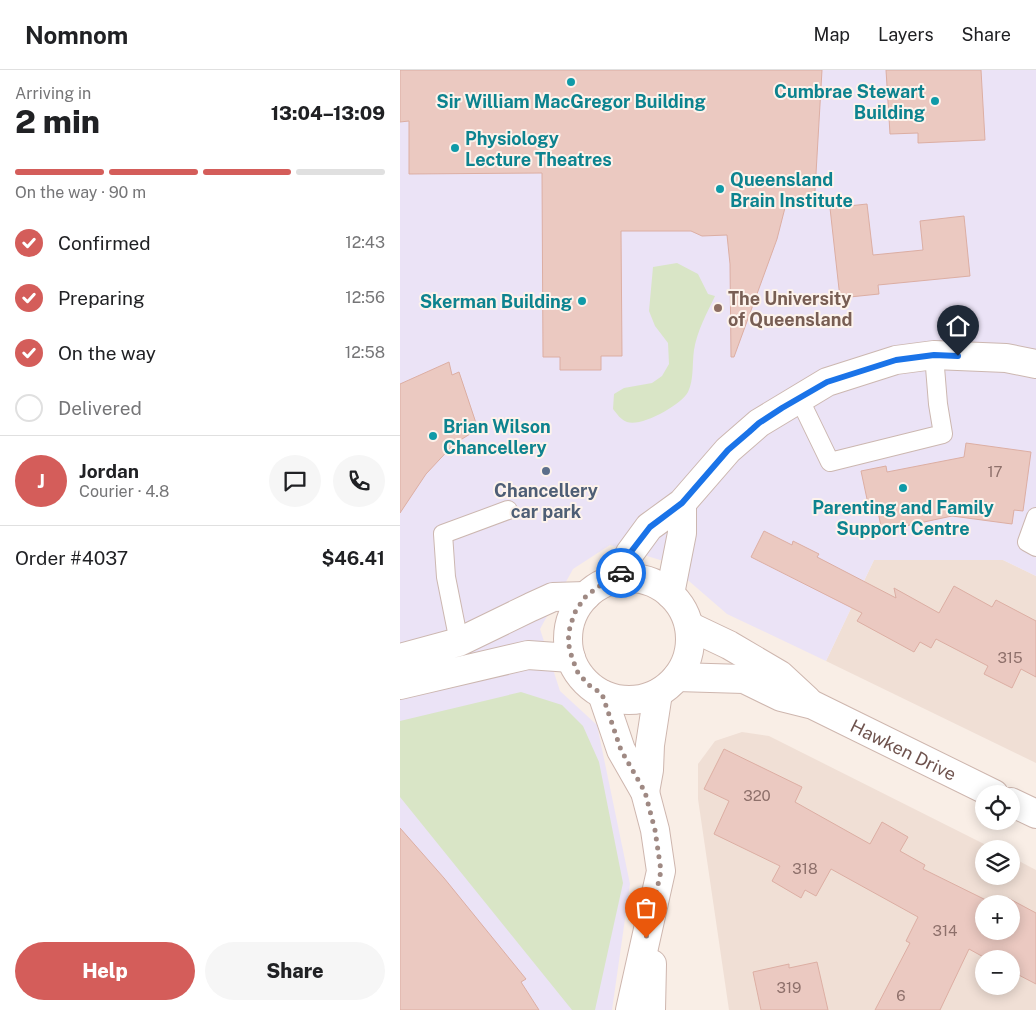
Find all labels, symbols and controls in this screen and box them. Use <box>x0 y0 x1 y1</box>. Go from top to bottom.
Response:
text: Nomnom <box>25 21 128 49</box>
text: Map <box>814 24 850 45</box>
text: Layers <box>878 24 934 45</box>
text: Share <box>962 24 1011 45</box>
marker: Sir William MacGregor Building <box>565 76 577 88</box>
place label: Cumbrae Stewart Building <box>774 81 925 123</box>
text: Arriving in <box>15 84 91 103</box>
place label: Sir William MacGregor Building <box>436 91 706 112</box>
marker: Cumbrae Stewart Building <box>929 95 941 107</box>
text: 13:04–13:09 <box>271 102 385 124</box>
text: 2 min <box>15 103 100 140</box>
place label: Physiology Lecture Theatres <box>465 128 612 170</box>
marker: Physiology Lecture Theatres <box>449 142 461 154</box>
place label: Queensland Brain Institute <box>730 169 853 211</box>
text: On the way · 90 m <box>15 183 146 202</box>
marker: Queensland Brain Institute <box>714 183 726 195</box>
icon: check <box>15 229 43 257</box>
text: Confirmed <box>58 232 151 254</box>
text: 12:43 <box>345 233 385 252</box>
icon: check <box>15 284 43 312</box>
text: Preparing <box>58 287 145 309</box>
text: 12:56 <box>345 288 385 307</box>
place label: The University of Queensland <box>728 288 852 330</box>
place label: Skerman Building <box>420 291 572 312</box>
marker: Skerman Building <box>576 295 588 307</box>
marker: The University of Queensland <box>712 302 724 314</box>
pin <box>937 305 979 356</box>
icon: home <box>944 312 972 340</box>
icon: check <box>15 339 43 367</box>
text: On the way <box>58 342 156 364</box>
text: 12:58 <box>345 343 385 362</box>
text: Delivered <box>58 397 142 419</box>
place label: Brian Wilson Chancellery <box>443 416 551 458</box>
marker: Brian Wilson Chancellery <box>427 430 439 442</box>
button: chat <box>269 455 321 507</box>
button: phone <box>333 455 385 507</box>
text: Jordan <box>79 460 139 482</box>
house number: 17 <box>987 463 1003 480</box>
marker: Chancellery car park <box>540 465 552 477</box>
text: J <box>37 470 45 492</box>
place label: Chancellery car park <box>494 480 598 522</box>
text: Courier · 4.8 <box>79 482 169 501</box>
marker: Parenting and Family Support Centre <box>897 482 909 494</box>
place label: Parenting and Family Support Centre <box>812 497 994 539</box>
text: Order #4037 <box>15 547 128 569</box>
text: $46.41 <box>321 547 385 569</box>
courier <box>596 548 646 598</box>
icon: car <box>607 559 635 587</box>
house number: 315 <box>997 649 1023 666</box>
street label: Hawken Drive <box>847 715 960 784</box>
map controls <box>975 785 1020 995</box>
button: locate <box>975 785 1020 830</box>
house number: 320 <box>743 787 771 804</box>
button: layers <box>975 840 1020 885</box>
house number: 318 <box>792 860 818 877</box>
pin <box>625 887 667 938</box>
icon: bag <box>632 894 660 922</box>
button: + <box>975 895 1020 940</box>
house number: 314 <box>933 922 957 939</box>
button: Help <box>15 942 195 1000</box>
button: Share <box>205 942 385 1000</box>
button: − <box>975 950 1020 995</box>
house number: 319 <box>777 979 801 996</box>
house number: 6 <box>896 987 906 1004</box>

